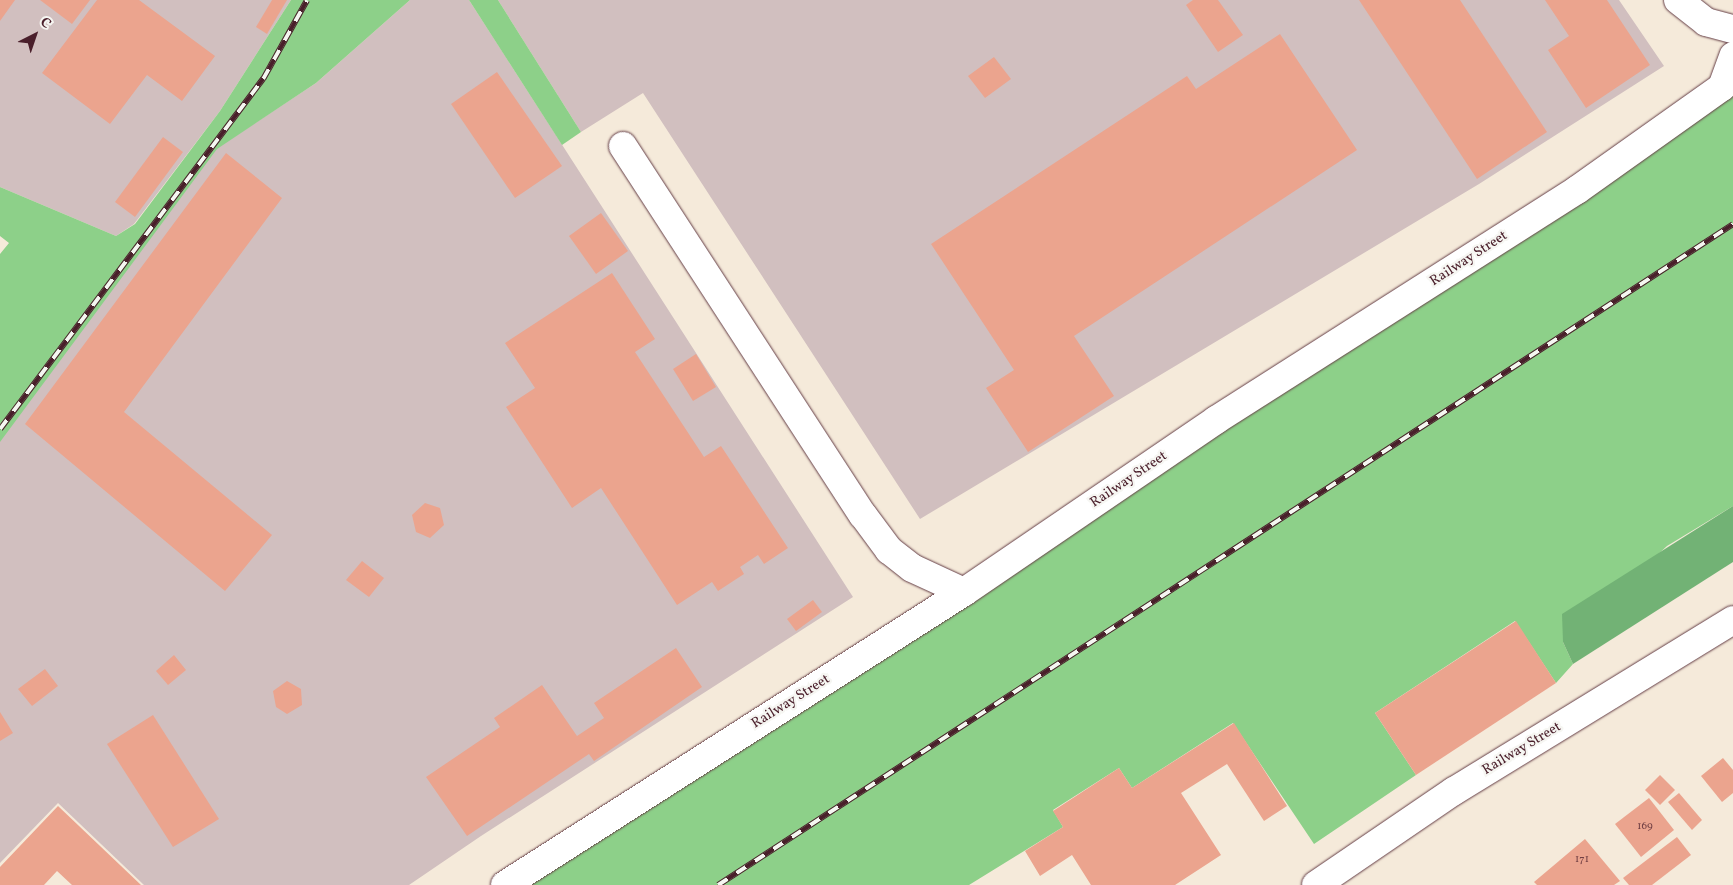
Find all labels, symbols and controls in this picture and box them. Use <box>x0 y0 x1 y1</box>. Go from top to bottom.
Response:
north arrow <box>10 10 60 60</box>
text: С <box>36 13 55 33</box>
street label: Railway Street <box>1427 228 1511 290</box>
street label: Railway Street <box>1087 448 1171 512</box>
street label: Railway Street <box>749 671 833 733</box>
street label: Railway Street <box>1479 719 1565 779</box>
house number: 169 <box>1637 820 1653 834</box>
house number: 171 <box>1575 853 1589 867</box>

